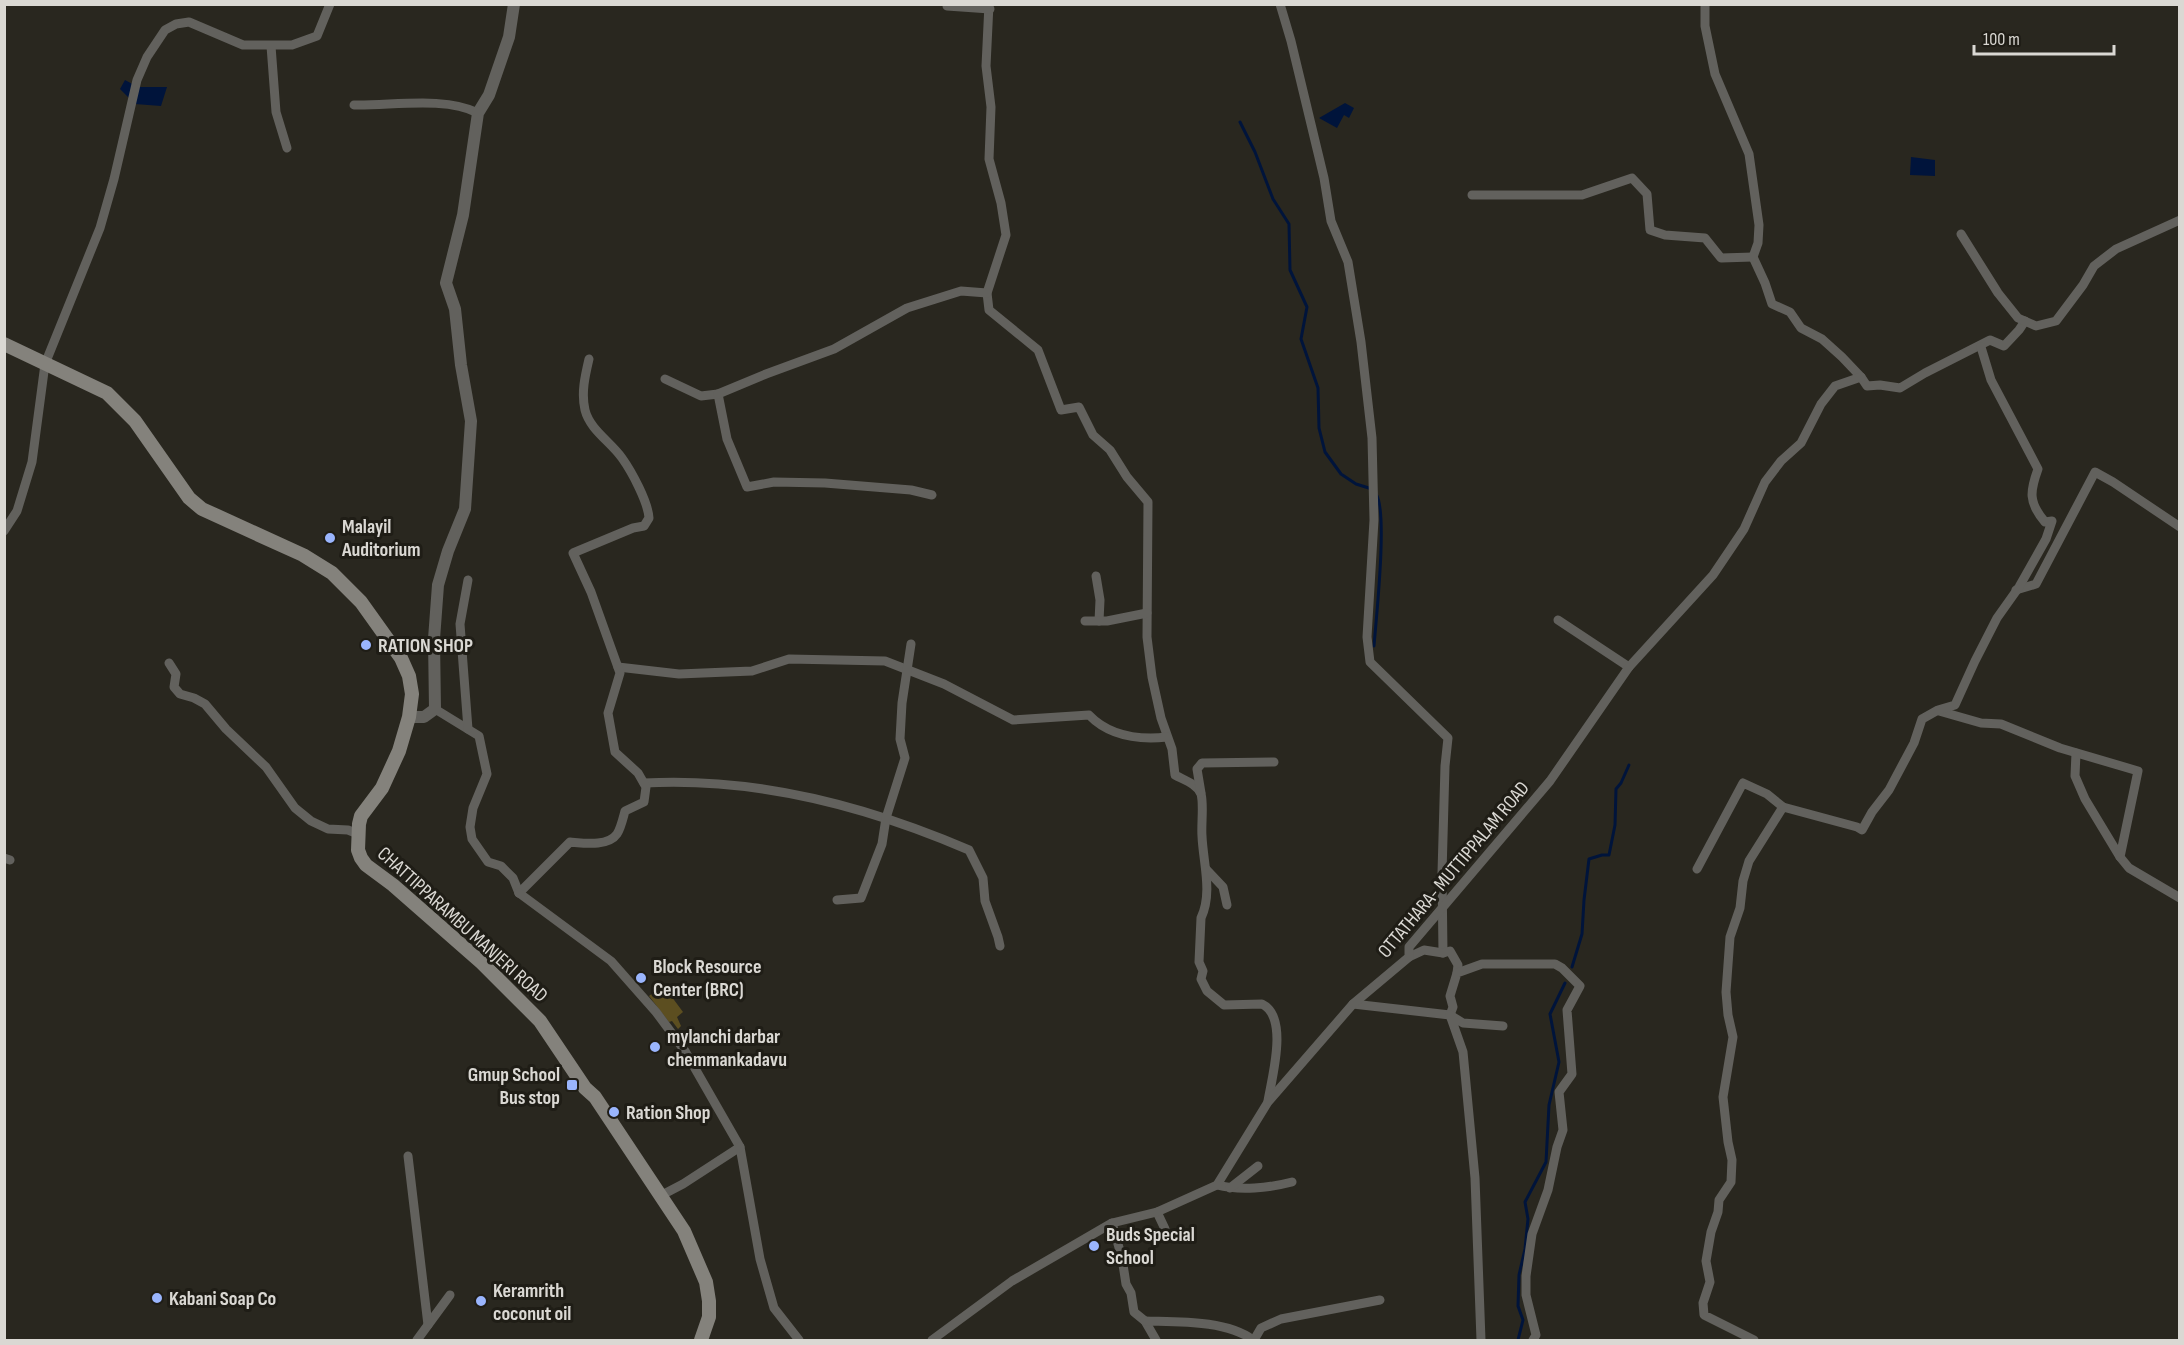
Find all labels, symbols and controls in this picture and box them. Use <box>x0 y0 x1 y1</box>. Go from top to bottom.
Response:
scale bar <box>1974 18 2114 56</box>
text: 100 m <box>1983 29 2020 50</box>
place label: Malayil Auditorium <box>341 515 420 562</box>
marker: Malayil Auditorium <box>323 531 337 545</box>
place label: RATION SHOP <box>378 634 473 658</box>
marker: RATION SHOP <box>359 638 373 652</box>
street label: OTTATHARA- MUTTIPPALAM ROAD <box>1373 777 1535 963</box>
street label: CHATTIPPARAMBU MANJERI ROAD <box>372 842 553 1008</box>
place label: Block Resource Center (BRC) <box>653 955 761 1002</box>
marker: Block Resource Center (BRC) <box>634 971 648 985</box>
place label: mylanchi darbar chemmankadavu <box>667 1025 787 1072</box>
marker: mylanchi darbar chemmankadavu <box>648 1040 662 1054</box>
place label: Gmup School Bus stop <box>468 1063 560 1110</box>
marker: Gmup School Bus stop <box>565 1078 579 1092</box>
place label: Ration Shop <box>626 1101 710 1125</box>
marker: Ration Shop <box>607 1105 621 1119</box>
place label: Buds Special School <box>1106 1223 1195 1270</box>
marker: Buds Special School <box>1087 1239 1101 1253</box>
place label: Keramrith coconut oil <box>493 1279 571 1326</box>
place label: Kabani Soap Co <box>169 1287 276 1311</box>
marker: Kabani Soap Co <box>150 1291 164 1305</box>
marker: Keramrith coconut oil <box>474 1294 488 1308</box>

